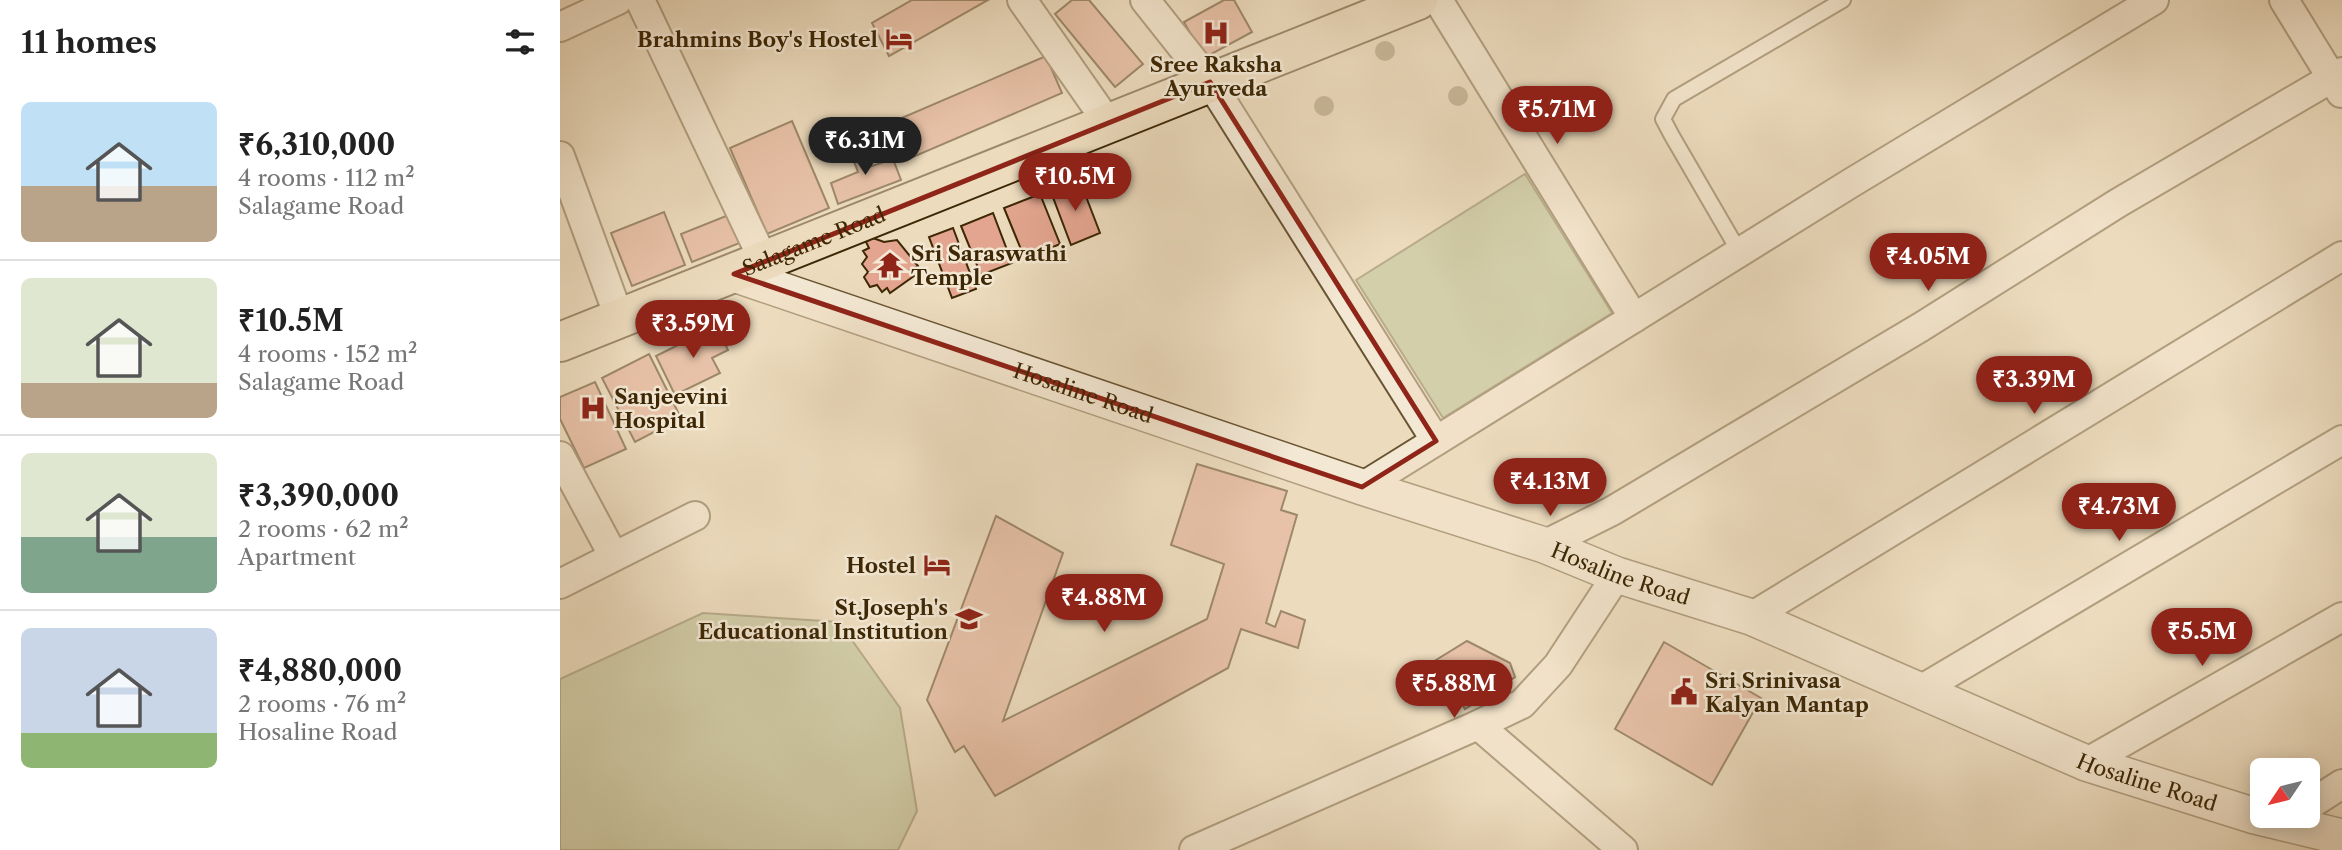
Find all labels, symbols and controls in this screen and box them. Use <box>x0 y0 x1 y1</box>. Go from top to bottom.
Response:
hospital icon: Sree Raksha Ayurveda <box>1201 18 1231 48</box>
icon: filters <box>501 23 539 61</box>
text: 11 homes <box>21 24 157 61</box>
hotel icon: Brahmins Boy's Hostel <box>884 24 914 54</box>
place label: Brahmins Boy's Hostel <box>637 27 878 52</box>
place label: Sree Raksha Ayurveda <box>1150 52 1283 101</box>
pin: ₹5.71M <box>1500 86 1614 146</box>
text: ₹5.71M <box>1518 95 1596 123</box>
pin: ₹6.31M <box>808 118 922 177</box>
text: ₹6,310,000 <box>238 126 395 163</box>
text: ₹6.31M <box>824 126 906 154</box>
icon: home <box>77 130 161 214</box>
pin: ₹10.5M <box>1018 154 1132 213</box>
text: ₹10.5M <box>1034 162 1116 190</box>
text: 4 rooms · 112 m² <box>238 164 415 192</box>
text: Salagame Road <box>238 192 404 220</box>
street label: Salagame Road <box>738 201 889 281</box>
pin: ₹4.05M <box>1871 233 1985 293</box>
place label: Sri Saraswathi Temple <box>911 241 1067 290</box>
text: ₹4.05M <box>1886 242 1970 270</box>
temple icon: Sri Saraswathi Temple <box>875 250 905 280</box>
pin: ₹3.59M <box>636 300 750 360</box>
text: ₹10.5M <box>238 302 344 339</box>
icon: home <box>77 306 161 390</box>
text: ₹3.59M <box>651 309 735 337</box>
text: 4 rooms · 152 m² <box>238 340 418 368</box>
pin: ₹3.39M <box>1977 356 2091 416</box>
street label: Hosaline Road <box>1010 357 1157 428</box>
text: ₹3.39M <box>1992 365 2076 393</box>
text: Salagame Road <box>238 368 404 396</box>
place label: Sanjeevini Hospital <box>614 384 728 433</box>
hospital icon: Sanjeevini Hospital <box>578 393 608 423</box>
pin: ₹4.13M <box>1493 458 1607 518</box>
text: ₹4.13M <box>1510 467 1590 495</box>
text: ₹3,390,000 <box>238 477 399 514</box>
icon: home <box>77 481 161 565</box>
pin: ₹4.73M <box>2062 484 2176 543</box>
text: ₹4.73M <box>2078 492 2160 520</box>
text: 2 rooms · 62 m² <box>238 515 409 543</box>
street label: Hosaline Road <box>1548 537 1693 610</box>
text: Apartment <box>238 543 356 571</box>
hotel icon: Hostel <box>922 550 952 580</box>
place label: Hostel <box>846 553 916 578</box>
pin: ₹4.88M <box>1047 574 1161 634</box>
text: ₹4.88M <box>1061 583 1147 611</box>
place label: St.Joseph's Educational Institution <box>698 595 949 644</box>
school or university icon: St.Joseph's Educational Institution <box>954 604 984 634</box>
pin: ₹5.5M <box>2153 608 2251 668</box>
text: ₹5.5M <box>2167 617 2237 645</box>
text: ₹4,880,000 <box>238 652 402 689</box>
icon: home <box>77 656 161 740</box>
pin: ₹5.88M <box>1397 660 1511 720</box>
place label: Sri Srinivasa Kalyan Mantap <box>1705 668 1869 717</box>
text: ₹5.88M <box>1412 669 1496 697</box>
public building icon: Sri Srinivasa Kalyan Mantap <box>1669 677 1699 707</box>
text: 2 rooms · 76 m² <box>238 690 406 718</box>
text: Hosaline Road <box>238 718 398 746</box>
street label: Hosaline Road <box>2073 748 2221 816</box>
north arrow <box>2250 758 2320 828</box>
map controls <box>2250 758 2320 828</box>

